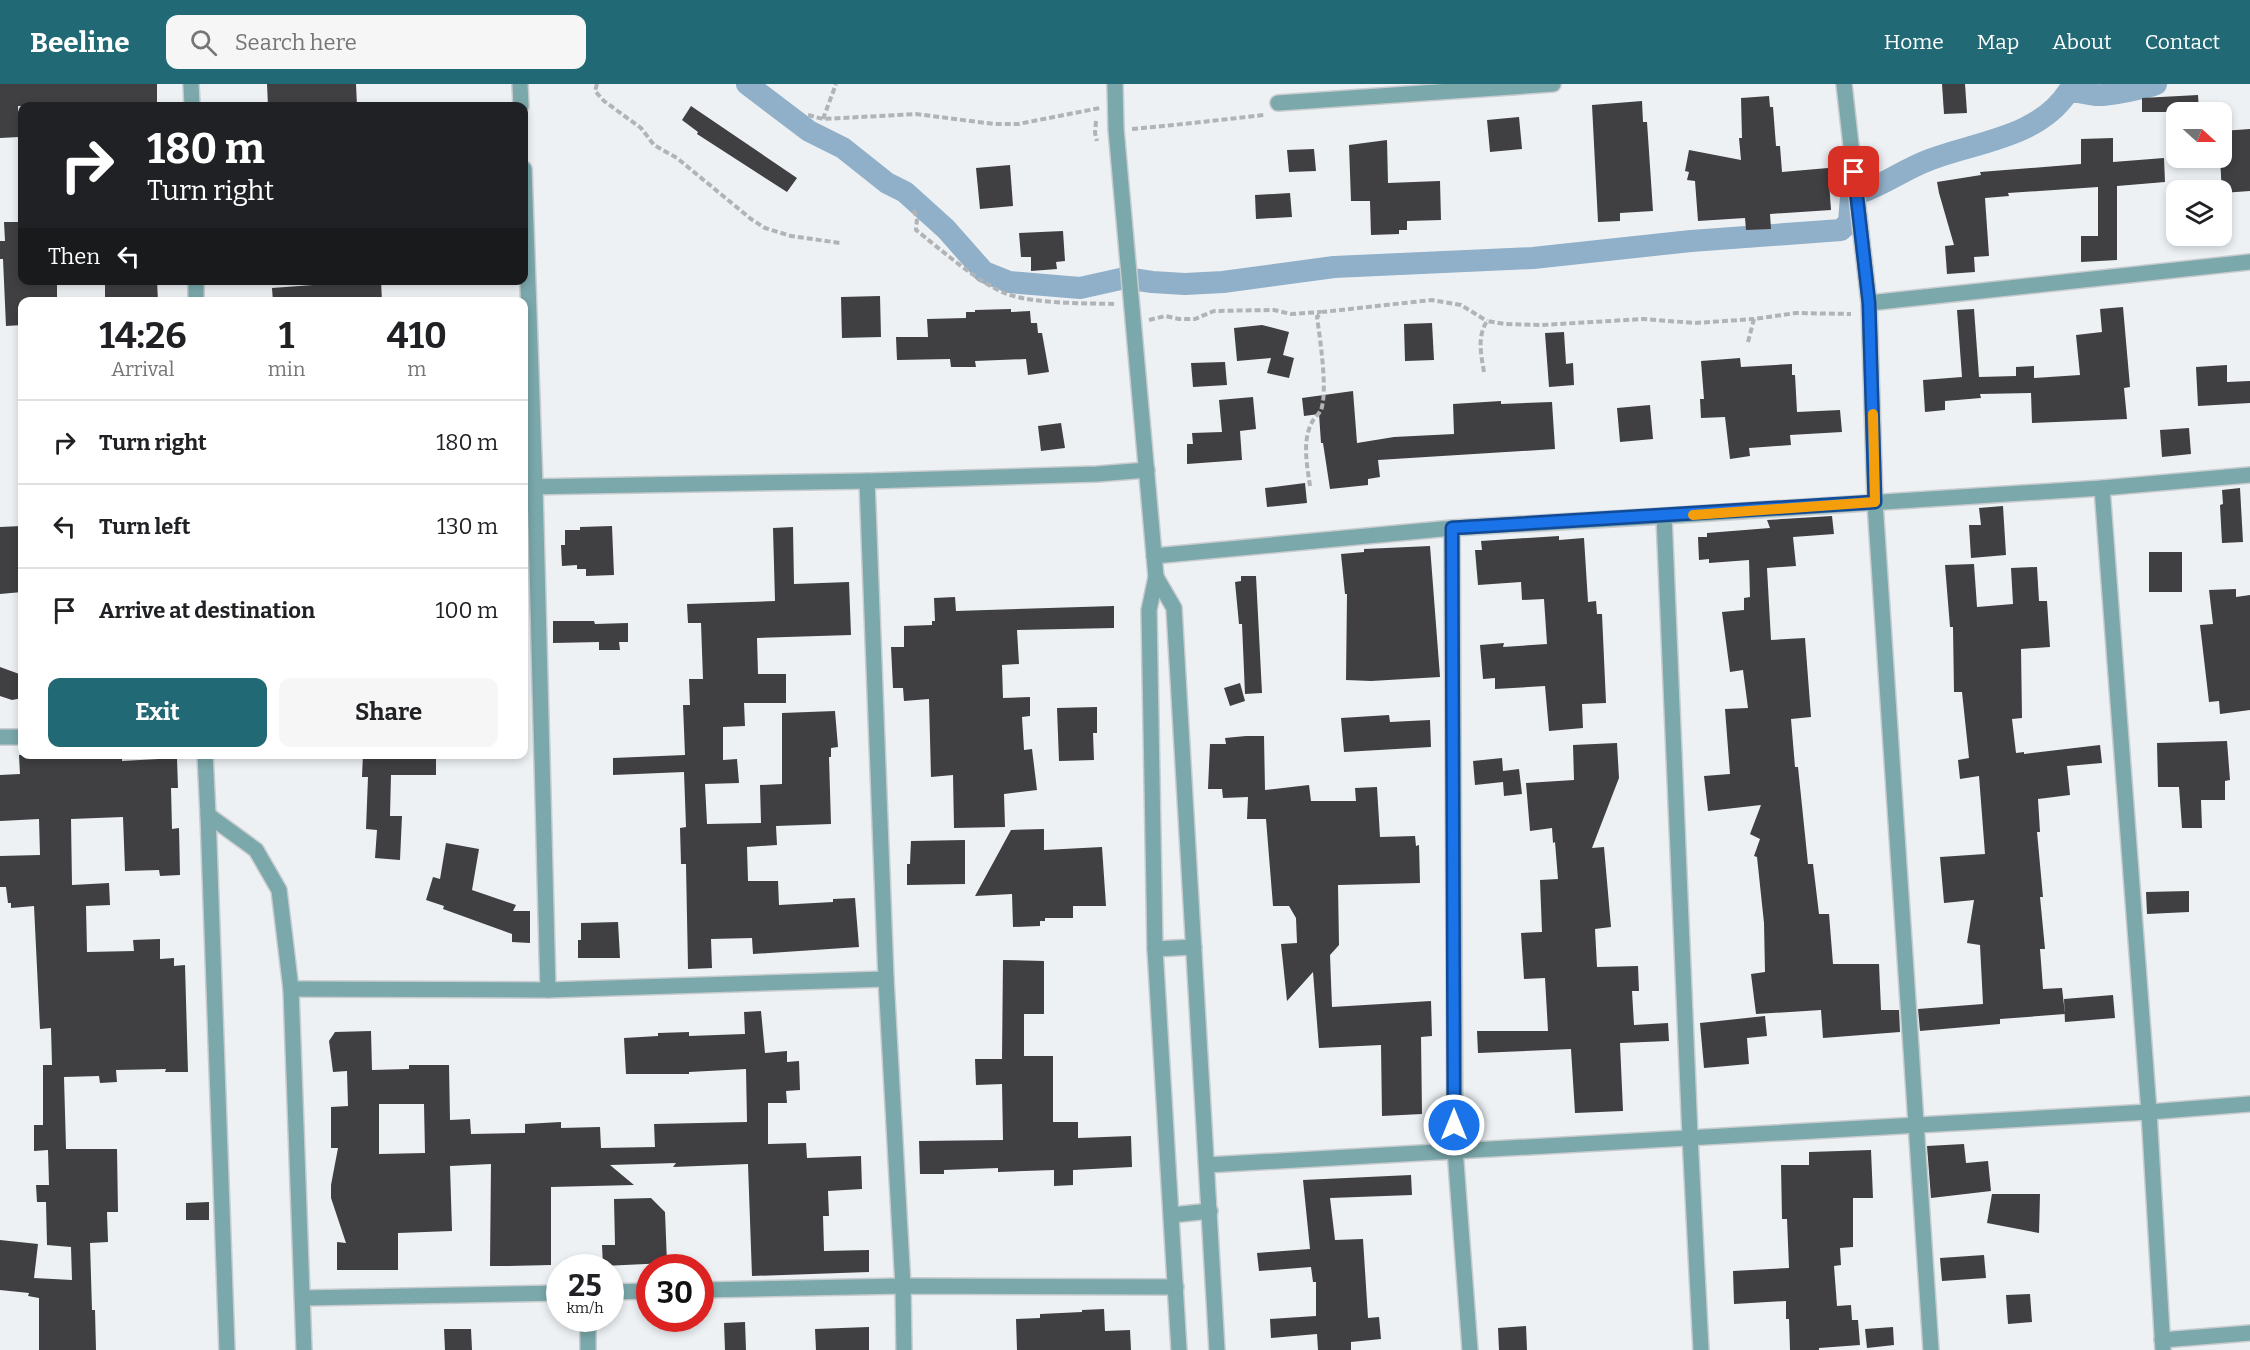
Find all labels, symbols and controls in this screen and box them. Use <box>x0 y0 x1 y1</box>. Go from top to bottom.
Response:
search box <box>166 15 586 69</box>
text: Beeline <box>30 26 130 59</box>
icon: search <box>187 26 220 59</box>
text: Search here <box>235 29 357 56</box>
text: Home <box>1884 29 1944 55</box>
text: Map <box>1977 29 2019 55</box>
text: About <box>2052 29 2112 55</box>
text: Contact <box>2145 29 2220 55</box>
north arrow <box>2166 102 2232 168</box>
map controls <box>2166 102 2232 246</box>
text: 180 m <box>147 124 265 174</box>
icon: right <box>48 126 126 204</box>
pin <box>1828 146 1879 197</box>
icon: arrive <box>1837 155 1870 188</box>
text: Turn right <box>147 175 274 207</box>
button: layers <box>2166 180 2232 246</box>
icon: left <box>112 240 145 273</box>
text: Then <box>48 243 100 270</box>
text: 14:26 <box>99 314 187 358</box>
text: 1 <box>279 314 294 358</box>
text: 410 <box>387 314 447 358</box>
text: Arrival <box>111 357 175 381</box>
text: min <box>268 357 305 381</box>
text: m <box>407 357 426 381</box>
icon: right <box>48 426 81 459</box>
text: Turn right <box>99 429 207 456</box>
text: 180 m <box>436 429 498 456</box>
icon: left <box>48 510 81 543</box>
text: Turn left <box>99 513 191 540</box>
text: 130 m <box>437 513 498 540</box>
icon: arrive <box>48 594 81 627</box>
text: Arrive at destination <box>99 597 315 624</box>
text: 100 m <box>435 597 498 624</box>
button: Exit <box>48 678 267 747</box>
button: Share <box>279 678 498 747</box>
position arrow <box>1422 1093 1486 1157</box>
speed limit sign: 30 <box>636 1254 714 1332</box>
text: 25 <box>568 1268 602 1304</box>
text: km/h <box>566 1299 604 1317</box>

